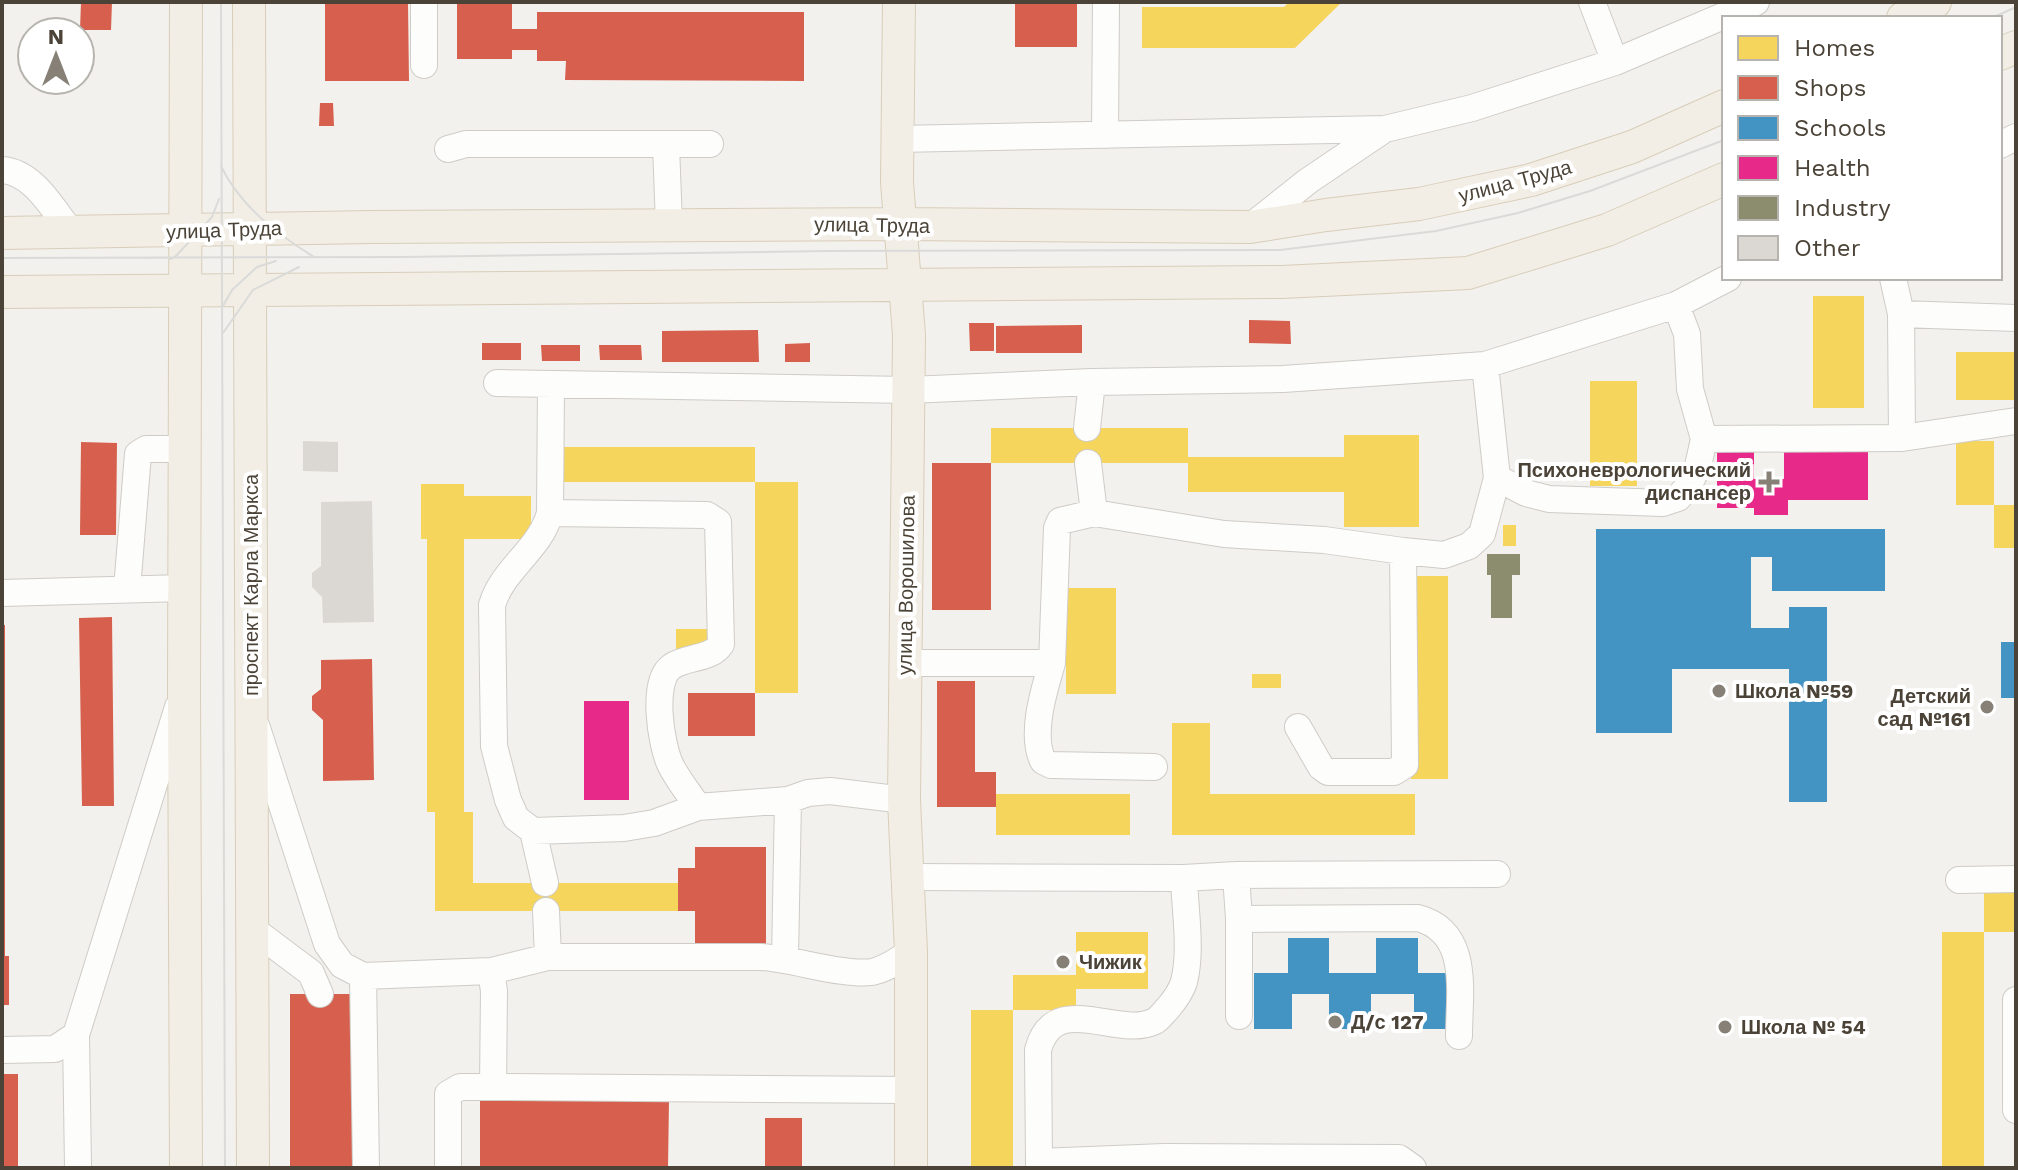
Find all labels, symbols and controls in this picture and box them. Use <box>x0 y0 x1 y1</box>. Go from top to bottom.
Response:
north arrow <box>16 16 96 96</box>
legend <box>1722 16 2002 280</box>
text: N <box>48 24 64 49</box>
text: Homes <box>1794 34 1875 62</box>
text: Shops <box>1794 74 1866 102</box>
text: Schools <box>1794 114 1886 142</box>
street label: улица Труда <box>1456 154 1575 208</box>
text: Health <box>1794 154 1871 182</box>
text: Industry <box>1794 194 1891 222</box>
street label: улица Труда <box>814 212 931 238</box>
street label: улица Труда <box>166 216 283 244</box>
text: Other <box>1794 234 1861 262</box>
place label: Психоневрологический диспансер <box>1517 458 1751 505</box>
marker: Психоневрологический диспансер <box>1758 471 1780 493</box>
street label: проспект Карла Маркса <box>239 473 263 696</box>
street label: улица Ворошилова <box>892 494 920 675</box>
place label: Школа №59 <box>1735 679 1853 703</box>
marker: Школа №59 <box>1710 682 1728 700</box>
place label: Детский сад №161 <box>1878 684 1971 731</box>
marker: Детский сад №161 <box>1978 698 1996 716</box>
place label: Чижик <box>1079 950 1143 974</box>
marker: Чижик <box>1054 953 1072 971</box>
place label: Д/с 127 <box>1351 1010 1424 1034</box>
marker: Д/с 127 <box>1326 1013 1344 1031</box>
place label: Школа № 54 <box>1741 1015 1866 1039</box>
marker: Школа № 54 <box>1716 1018 1734 1036</box>

